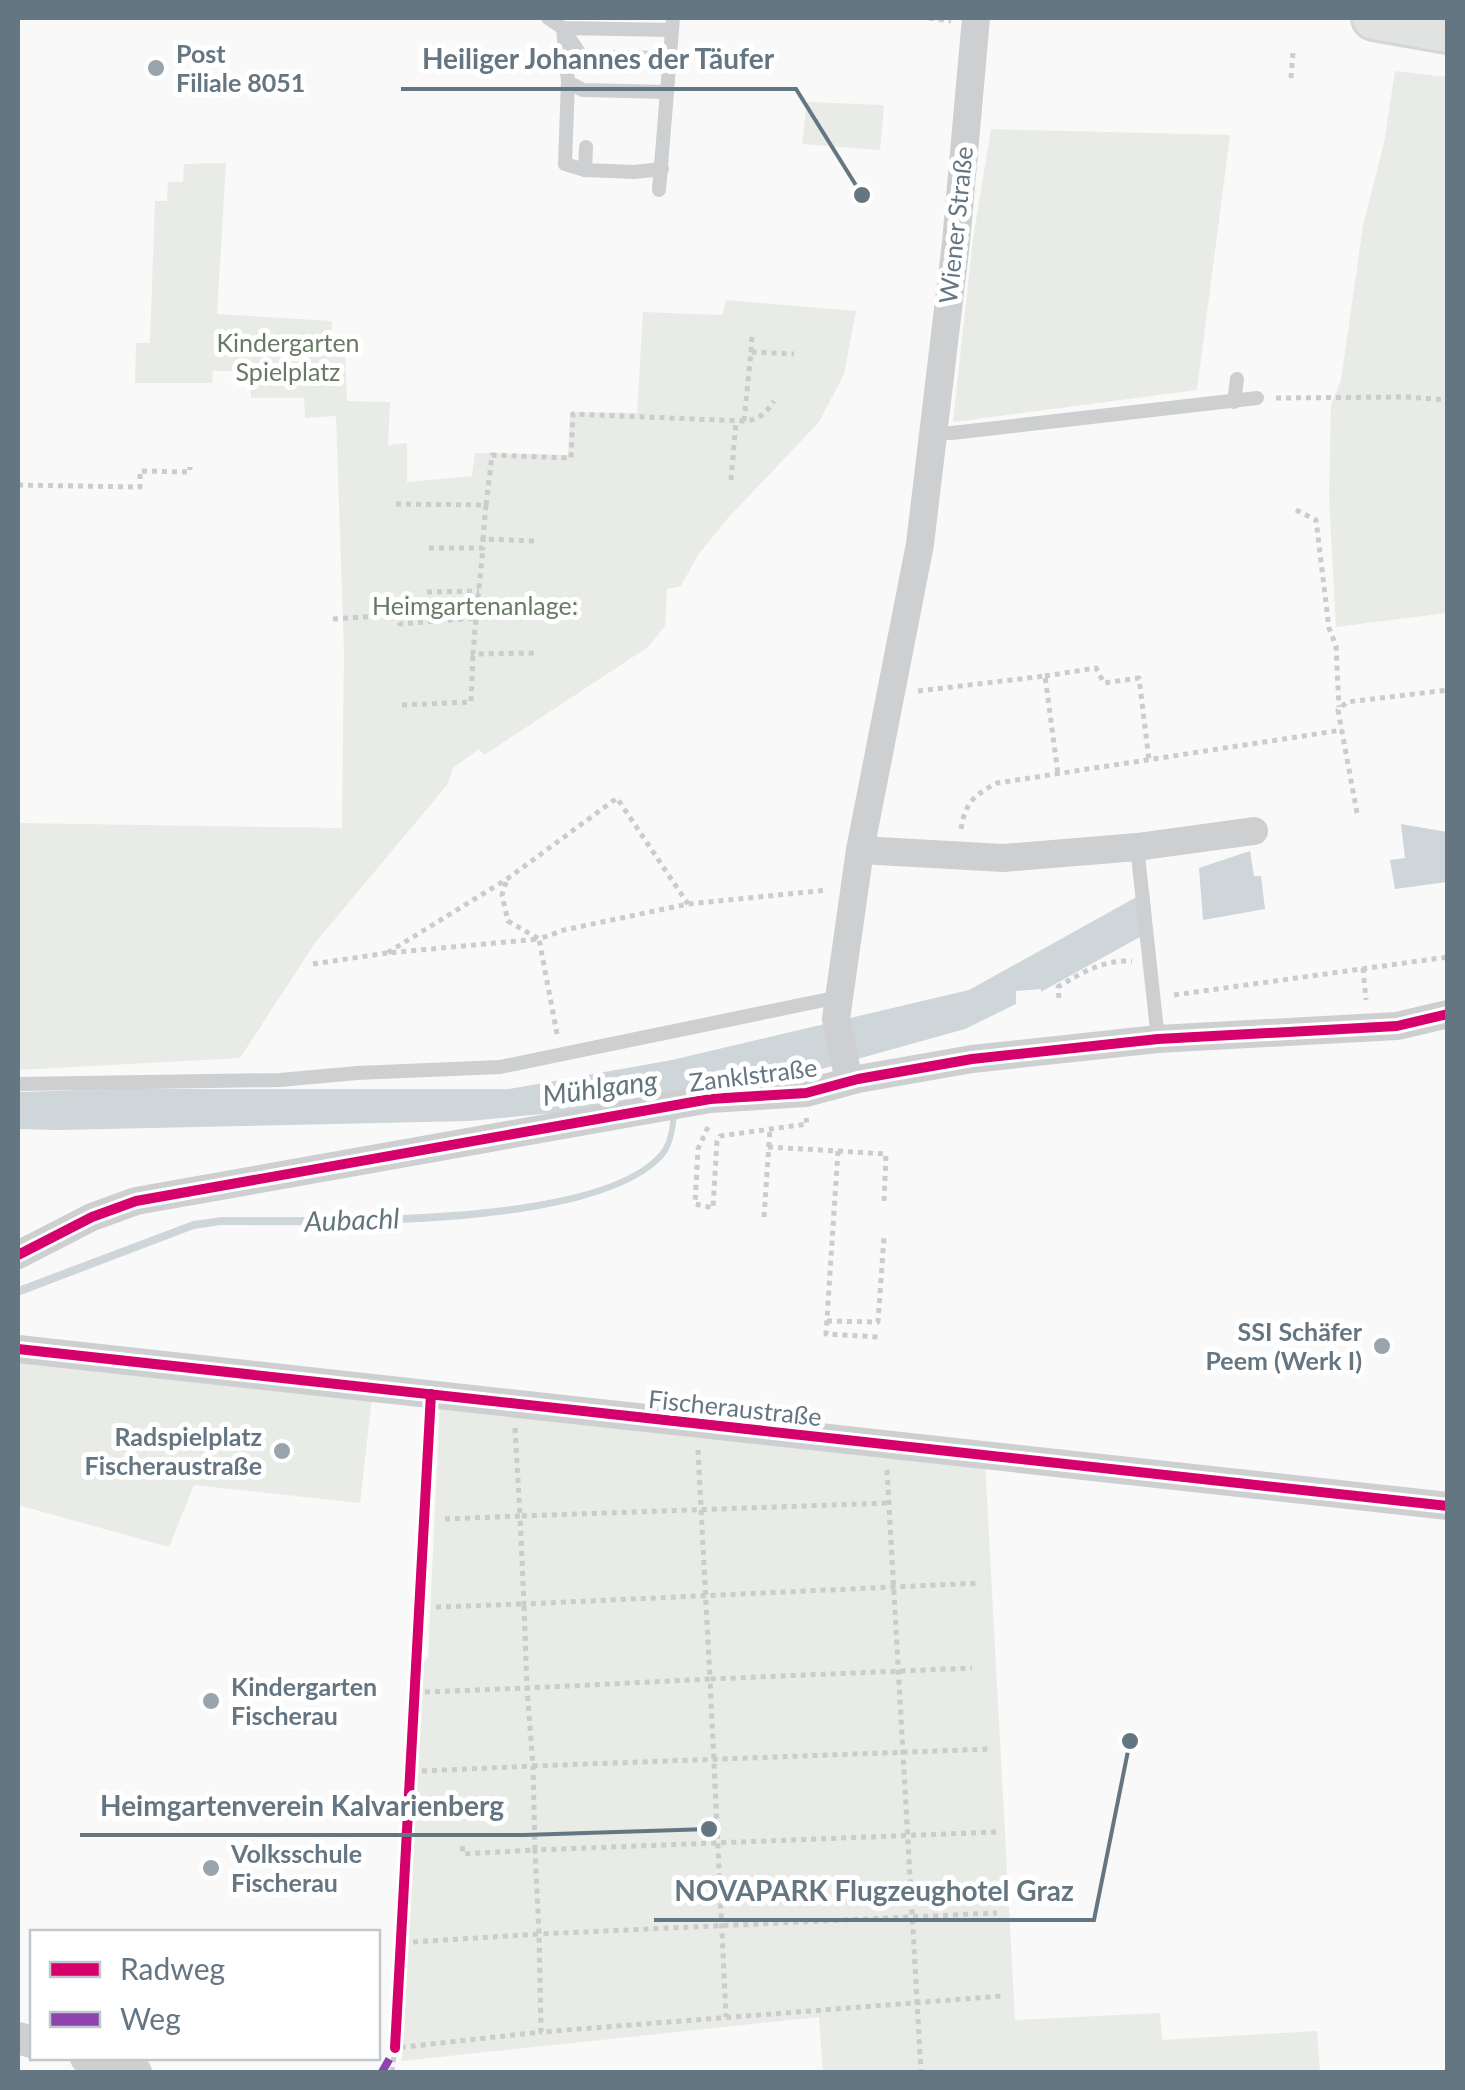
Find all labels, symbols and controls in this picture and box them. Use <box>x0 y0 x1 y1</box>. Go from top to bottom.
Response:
callout: Heiliger Johannes der Täufer <box>401 31 796 89</box>
place label: Post Filiale 8051 <box>176 38 305 97</box>
text: Heiliger Johannes der Täufer <box>422 41 775 75</box>
marker: Post Filiale 8051 <box>145 57 167 79</box>
street label: Wiener Straße <box>932 145 978 305</box>
park label: Kindergarten Spielplatz <box>216 327 360 386</box>
park label: Heimgartenanlage: <box>372 590 578 620</box>
street label: Zanklstraße <box>687 1051 819 1097</box>
water label: Mühlgang <box>540 1062 660 1112</box>
water label: Aubachl <box>303 1200 400 1238</box>
place label: SSI Schäfer Peem (Werk I) <box>1205 1316 1363 1375</box>
marker: SSI Schäfer Peem (Werk I) <box>1371 1335 1393 1357</box>
street label: Fischeraustraße <box>647 1383 823 1431</box>
place label: Radspielplatz Fischeraustraße <box>85 1421 262 1480</box>
marker: Radspielplatz Fischeraustraße <box>271 1440 293 1462</box>
place label: Kindergarten Fischerau <box>231 1671 377 1730</box>
marker: Kindergarten Fischerau <box>200 1690 222 1712</box>
callout: Heimgartenverein Kalvarienberg <box>80 1777 524 1835</box>
text: Heimgartenverein Kalvarienberg <box>100 1788 504 1822</box>
place label: Volksschule Fischerau <box>230 1838 362 1897</box>
marker: Volksschule Fischerau <box>200 1857 222 1879</box>
callout: NOVAPARK Flugzeughotel Graz <box>654 1862 1094 1920</box>
text: NOVAPARK Flugzeughotel Graz <box>674 1873 1074 1907</box>
legend <box>30 1930 380 2060</box>
text: Radweg <box>120 1950 225 1986</box>
text: Weg <box>120 2000 181 2036</box>

